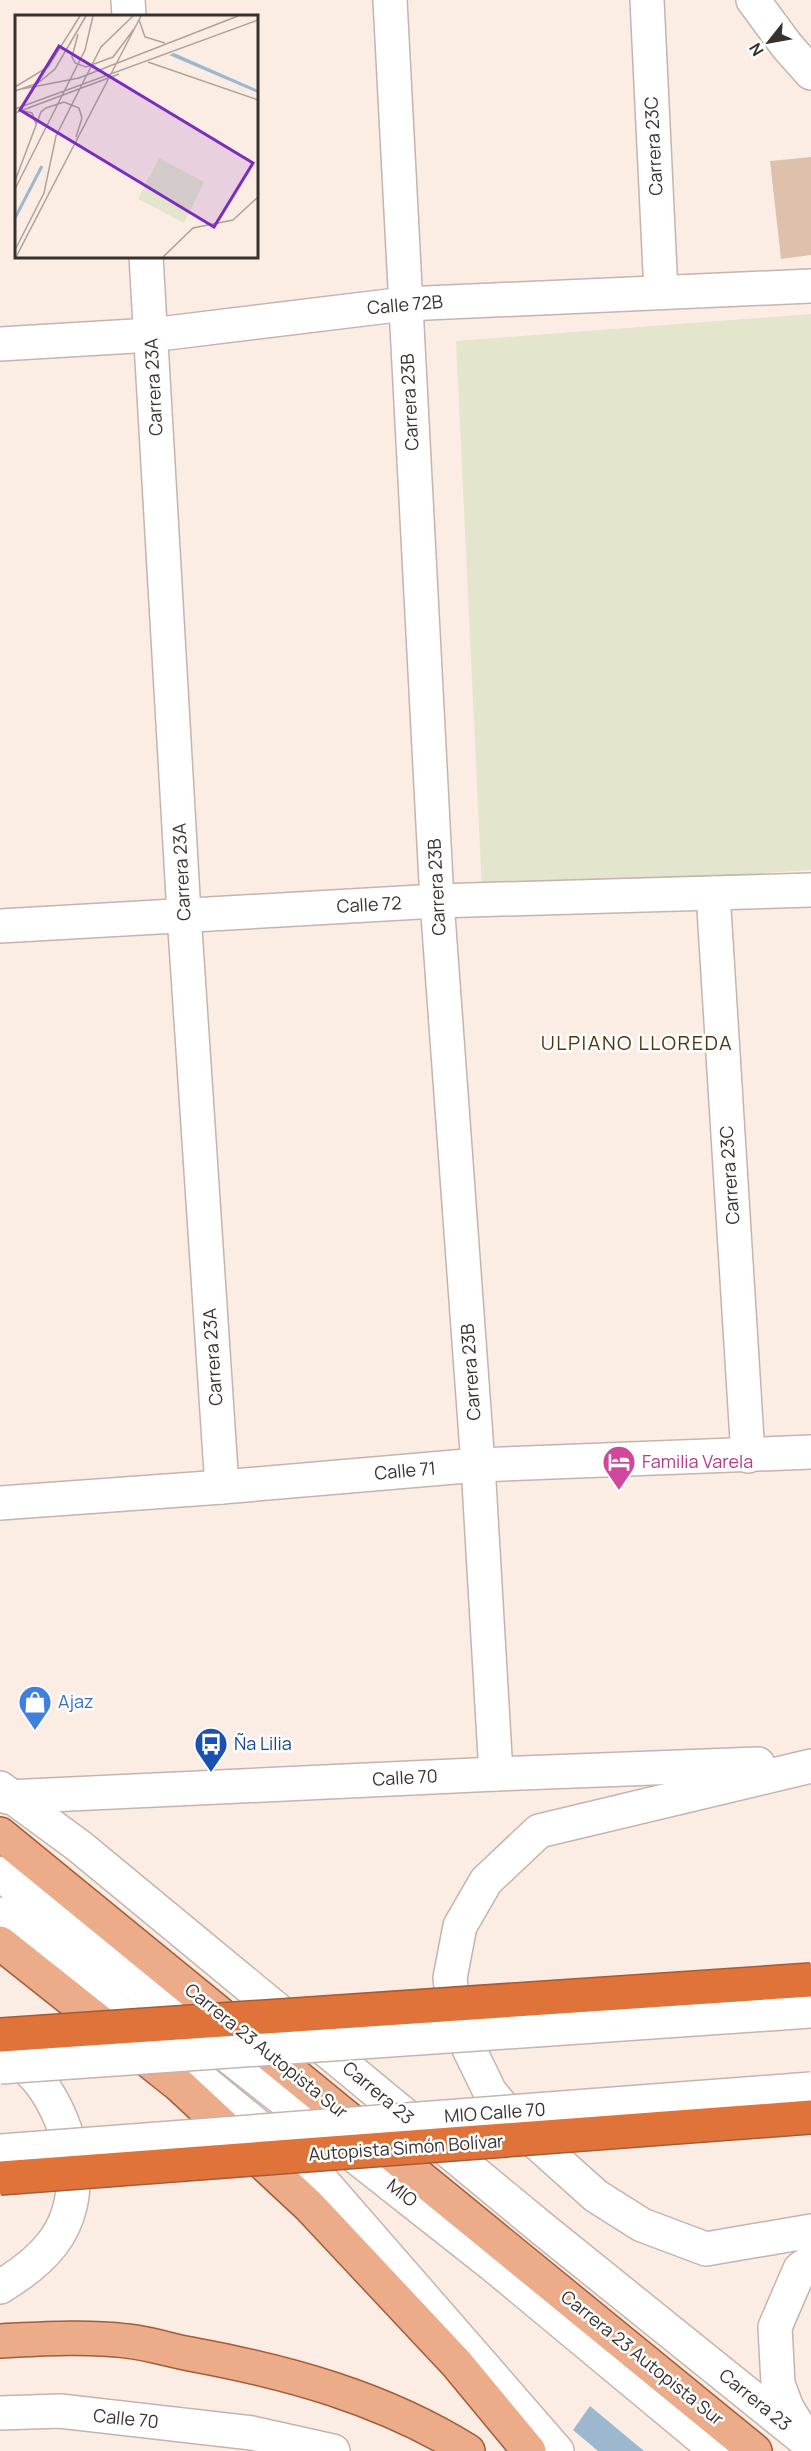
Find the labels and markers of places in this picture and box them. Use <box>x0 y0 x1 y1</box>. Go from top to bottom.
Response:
hotel icon: Familia Varela <box>601 1444 637 1491</box>
place label: Familia Varela <box>642 1449 753 1473</box>
shop icon: Ajaz <box>17 1684 53 1731</box>
place label: Ajaz <box>58 1689 93 1713</box>
bus stop icon: Ña Lilia <box>193 1726 229 1773</box>
place label: Ña Lilia <box>234 1731 292 1755</box>

